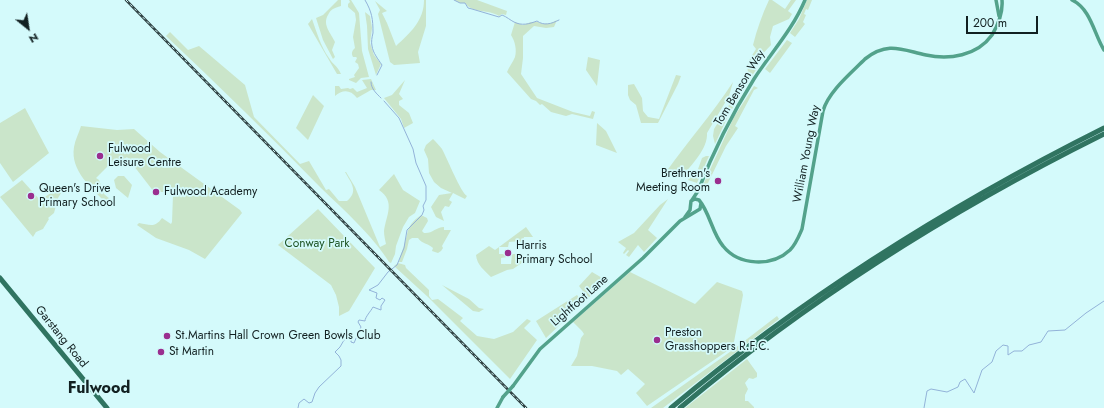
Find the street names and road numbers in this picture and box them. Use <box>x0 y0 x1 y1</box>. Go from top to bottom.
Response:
street label: Tom Benson Way <box>712 47 768 129</box>
street label: William Young Way <box>790 104 824 204</box>
street label: Lightfoot Lane <box>548 272 612 330</box>
street label: Garstang Road <box>32 303 90 371</box>

